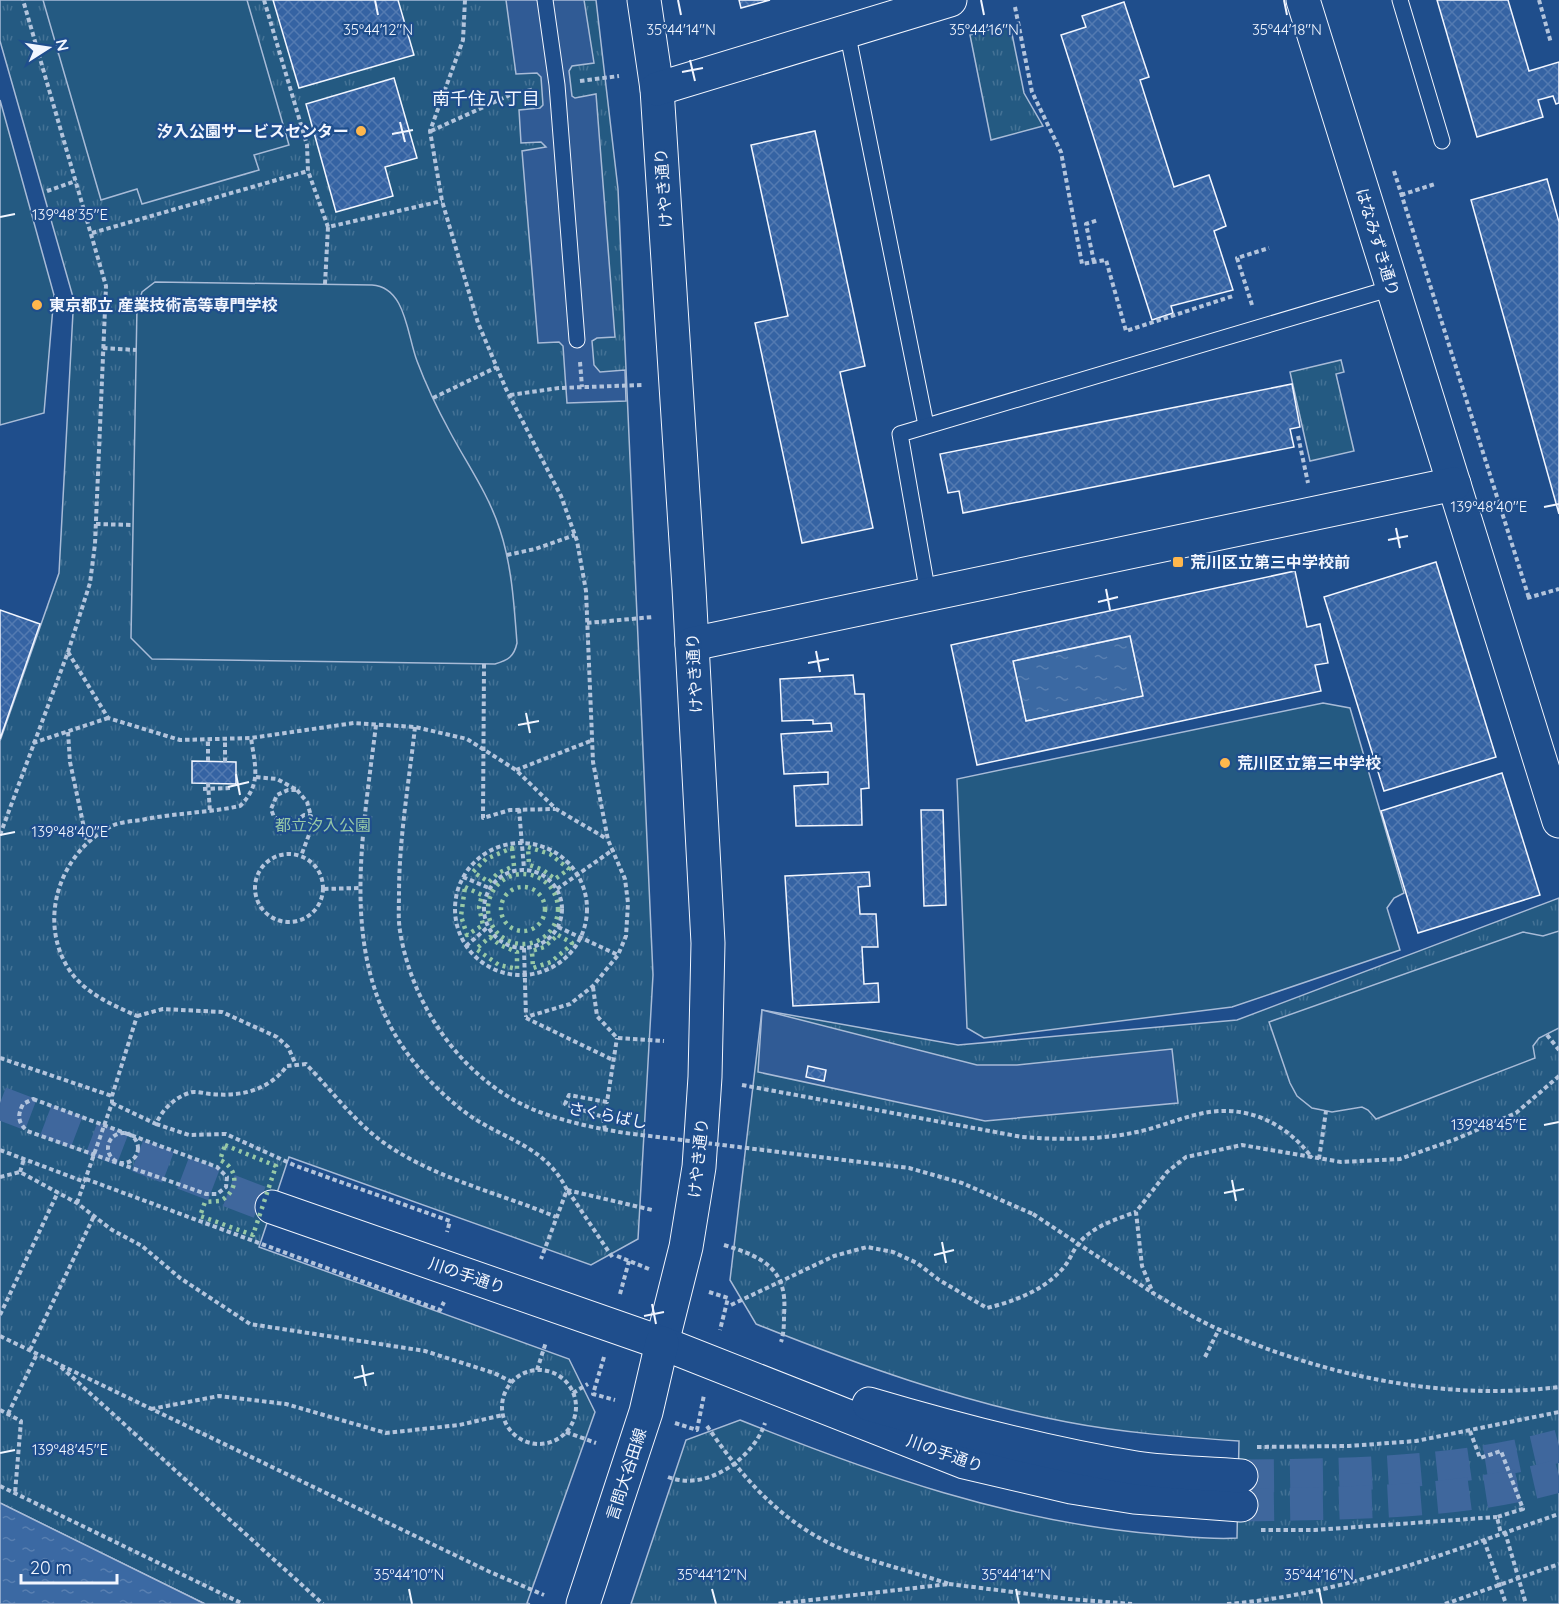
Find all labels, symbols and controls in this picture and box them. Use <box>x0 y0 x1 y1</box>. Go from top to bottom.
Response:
north arrow <box>18 18 78 78</box>
text: 35°44'12"N <box>343 20 413 39</box>
text: 35°44'14"N <box>646 20 716 39</box>
text: 35°44'16"N <box>949 20 1019 39</box>
text: 35°44'18"N <box>1252 20 1322 39</box>
text: N <box>52 37 74 53</box>
district label: 南千住八丁目 <box>432 87 540 110</box>
place label: 汐入公園サービスセンター <box>157 121 349 141</box>
marker: 汐入公園サービスセンター <box>354 124 368 138</box>
street label: けやき通り <box>650 147 676 229</box>
street label: はなみずき通り <box>1352 186 1404 298</box>
text: 139°48'35"E <box>32 205 108 224</box>
place label: 東京都立 産業技術高等専門学校 <box>49 295 277 315</box>
marker: 東京都立 産業技術高等専門学校 <box>30 298 44 312</box>
text: 139°48'40"E <box>1451 497 1527 516</box>
place label: 荒川区立第三中学校前 <box>1190 552 1350 572</box>
marker: 荒川区立第三中学校前 <box>1171 555 1185 569</box>
street label: けやき通り <box>682 633 706 713</box>
place label: 荒川区立第三中学校 <box>1237 753 1381 773</box>
marker: 荒川区立第三中学校 <box>1218 756 1232 770</box>
park label: 都立汐入公園 <box>275 815 371 835</box>
text: 139°48'40"E <box>32 822 108 841</box>
street label: さくらばし <box>567 1098 649 1132</box>
text: 139°48'45"E <box>1451 1115 1527 1134</box>
street label: けやき通り <box>684 1117 712 1199</box>
street label: 川の手通り <box>426 1253 508 1297</box>
street label: 言問大谷田線 <box>602 1425 650 1523</box>
street label: 川の手通り <box>904 1430 986 1476</box>
text: 139°48'45"E <box>32 1440 108 1459</box>
scale bar <box>21 1547 117 1585</box>
text: 20 m <box>30 1556 72 1579</box>
text: 35°44'10"N <box>374 1565 444 1584</box>
text: 35°44'12"N <box>677 1565 747 1584</box>
text: 35°44'14"N <box>981 1565 1051 1584</box>
text: 35°44'16"N <box>1284 1565 1354 1584</box>

